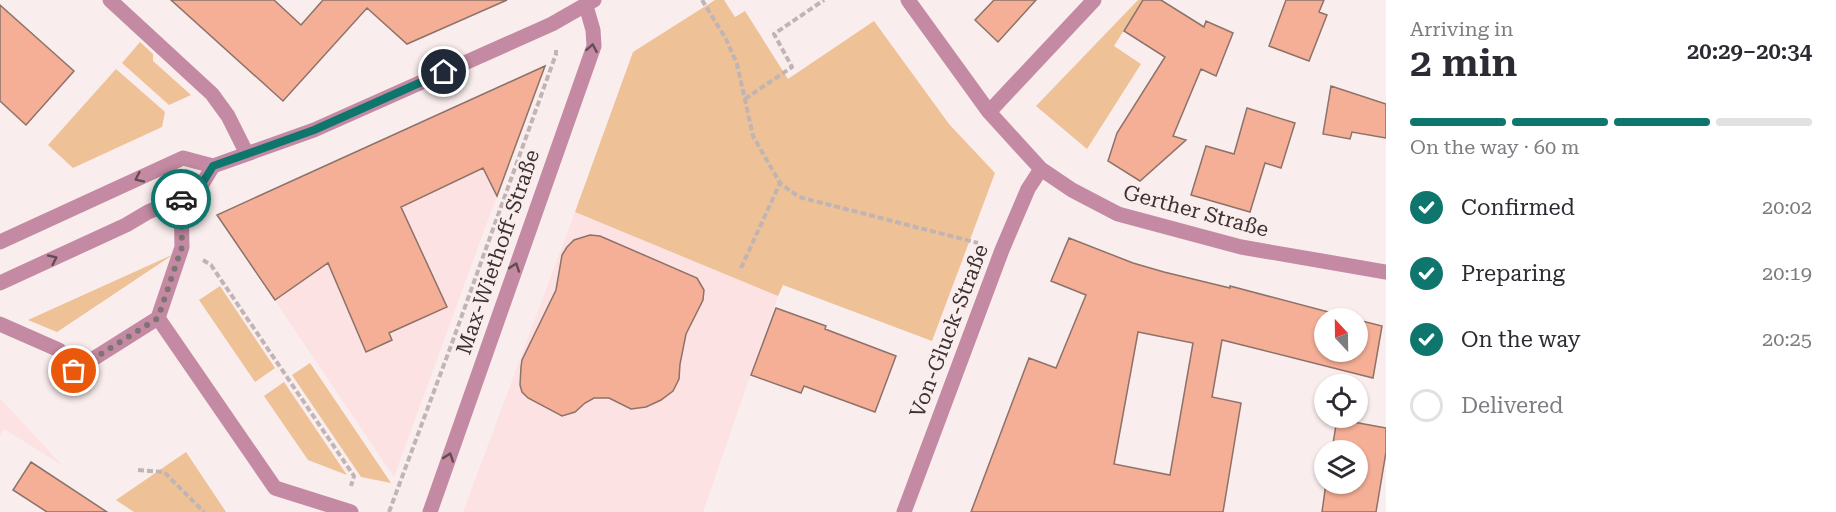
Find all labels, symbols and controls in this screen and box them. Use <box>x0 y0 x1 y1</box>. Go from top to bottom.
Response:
text: Arriving in <box>1410 17 1513 41</box>
text: 20:29–20:34 <box>1687 39 1812 64</box>
text: 2 min <box>1410 40 1517 86</box>
one-way arrow <box>585 43 598 53</box>
pin <box>418 46 469 97</box>
icon: home <box>427 55 460 88</box>
text: On the way · 60 m <box>1410 135 1580 159</box>
street label: Max-Wiethoff-Straße <box>452 146 544 358</box>
courier <box>151 169 211 229</box>
one-way arrow <box>135 170 146 182</box>
street label: Gerther Straße <box>1121 180 1271 242</box>
icon: car <box>165 183 198 216</box>
icon: check <box>1410 191 1443 224</box>
text: Confirmed <box>1461 195 1575 220</box>
text: 20:02 <box>1762 195 1812 219</box>
street label: Von-Gluck-Straße <box>905 241 993 421</box>
one-way arrow <box>47 254 58 266</box>
icon: check <box>1410 257 1443 290</box>
text: Preparing <box>1461 261 1565 286</box>
text: 20:19 <box>1762 261 1812 285</box>
one-way arrow <box>508 262 521 273</box>
north arrow <box>1314 308 1368 362</box>
map controls <box>1314 308 1368 494</box>
icon: check <box>1410 323 1443 356</box>
text: On the way <box>1461 327 1581 352</box>
text: 20:25 <box>1762 327 1812 351</box>
pin <box>48 345 99 396</box>
icon: bag <box>57 354 90 387</box>
button: locate <box>1314 374 1368 428</box>
text: Delivered <box>1461 393 1563 418</box>
button: layers <box>1314 440 1368 494</box>
one-way arrow <box>441 452 454 463</box>

